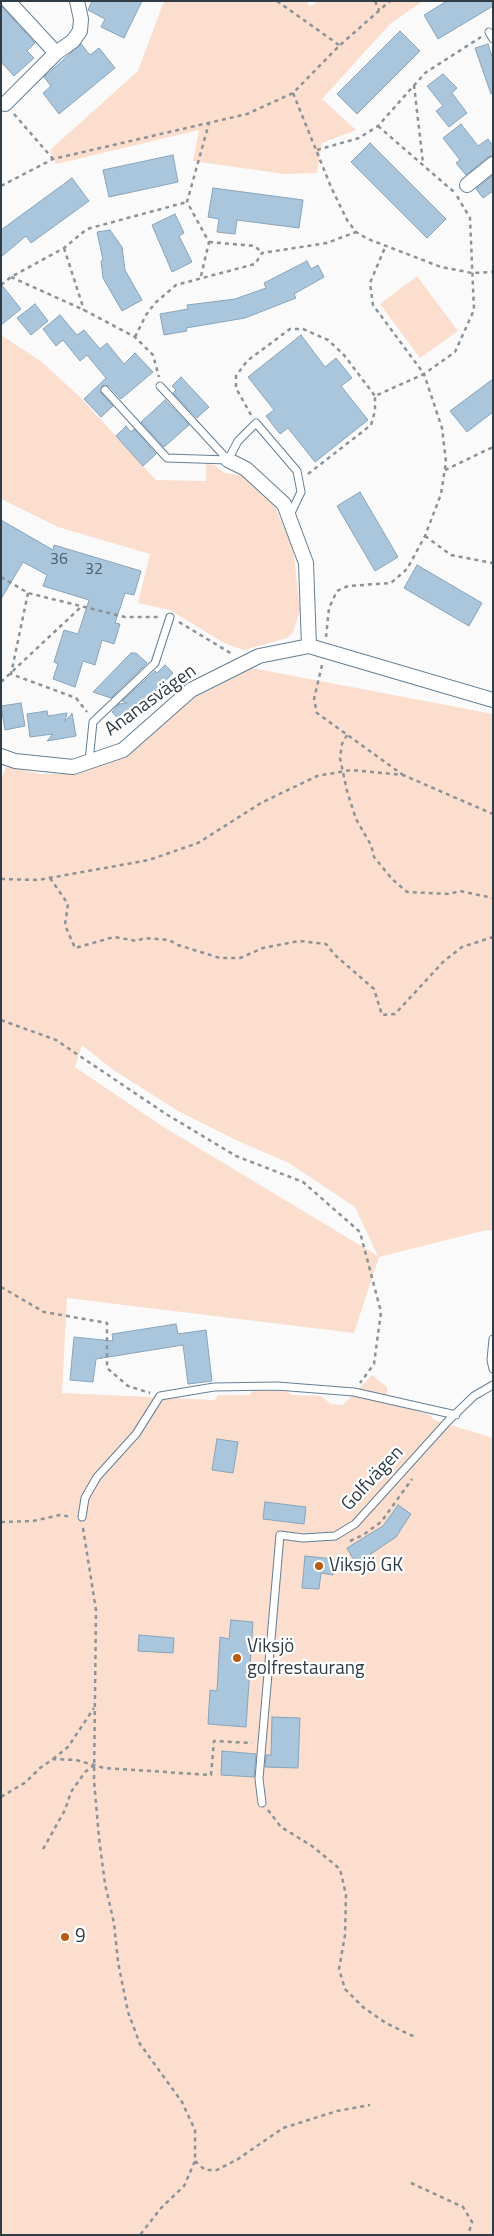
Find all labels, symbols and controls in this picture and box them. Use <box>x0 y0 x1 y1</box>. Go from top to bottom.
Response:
house number: 36 <box>50 550 68 570</box>
house number: 32 <box>85 560 103 580</box>
street label: Ananasvägen <box>101 660 201 742</box>
street label: Golfvägen <box>337 1442 409 1516</box>
place label: Viksjö GK <box>329 1555 403 1577</box>
marker: Viksjö GK <box>313 1560 325 1572</box>
place label: Viksjö golfrestaurang <box>247 1636 365 1680</box>
marker: Viksjö golfrestaurang <box>231 1652 243 1664</box>
place label: 9 <box>75 1926 86 1948</box>
marker: 9 <box>59 1931 71 1943</box>

